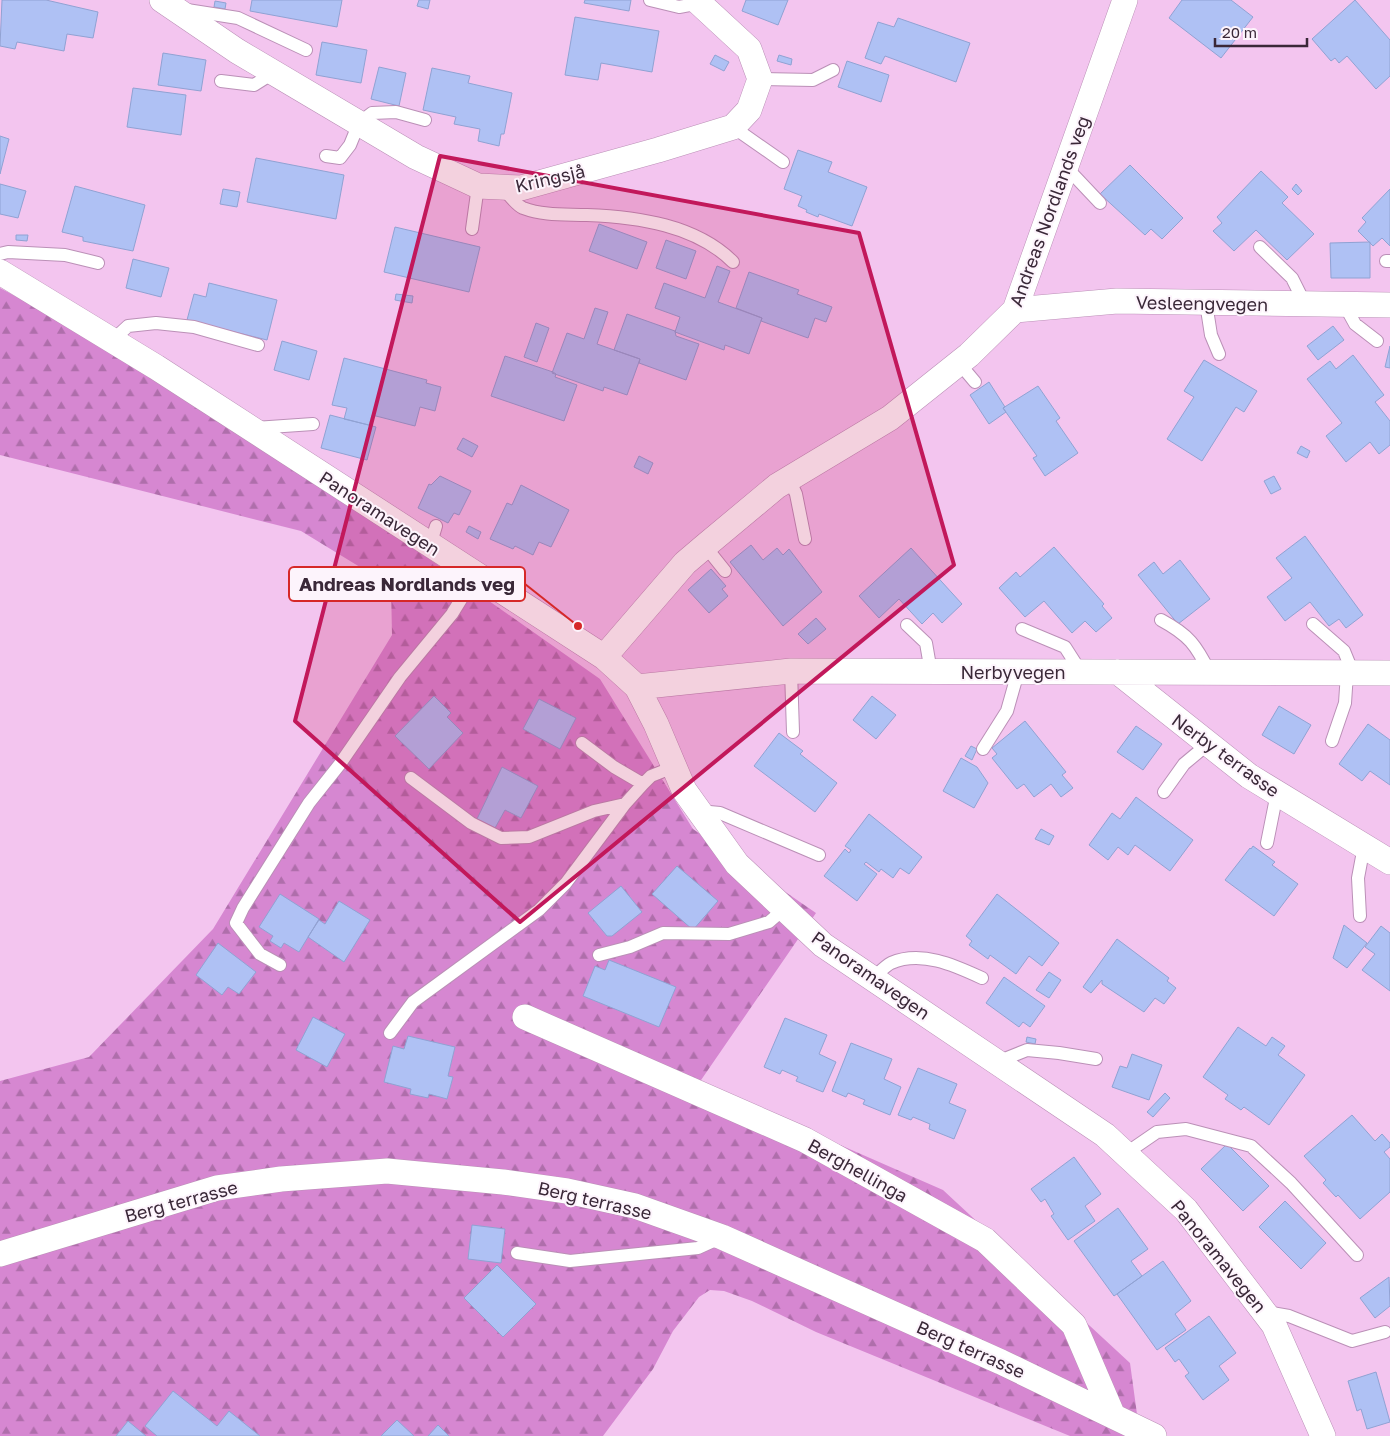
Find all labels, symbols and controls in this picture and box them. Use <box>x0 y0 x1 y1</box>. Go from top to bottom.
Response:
scale bar <box>1215 15 1308 47</box>
text: 20 m <box>1222 23 1257 41</box>
street label: Andreas Nordlands veg <box>1004 113 1094 309</box>
street label: Kringsjå <box>513 159 587 197</box>
street label: Vesleengvegen <box>1136 291 1268 315</box>
street label: Panoramavegen <box>316 466 444 560</box>
callout: Andreas Nordlands veg <box>289 567 525 601</box>
text: Andreas Nordlands veg <box>299 572 515 595</box>
street label: Nerbyvegen <box>960 661 1066 683</box>
street label: Nerby terrasse <box>1168 709 1284 801</box>
street label: Panoramavegen <box>808 926 934 1024</box>
street label: Berghellinga <box>804 1134 912 1206</box>
street label: Berg terrasse <box>122 1175 240 1227</box>
street label: Berg terrasse <box>536 1176 654 1224</box>
street label: Panoramavegen <box>1167 1195 1271 1317</box>
street label: Berg terrasse <box>913 1315 1029 1383</box>

